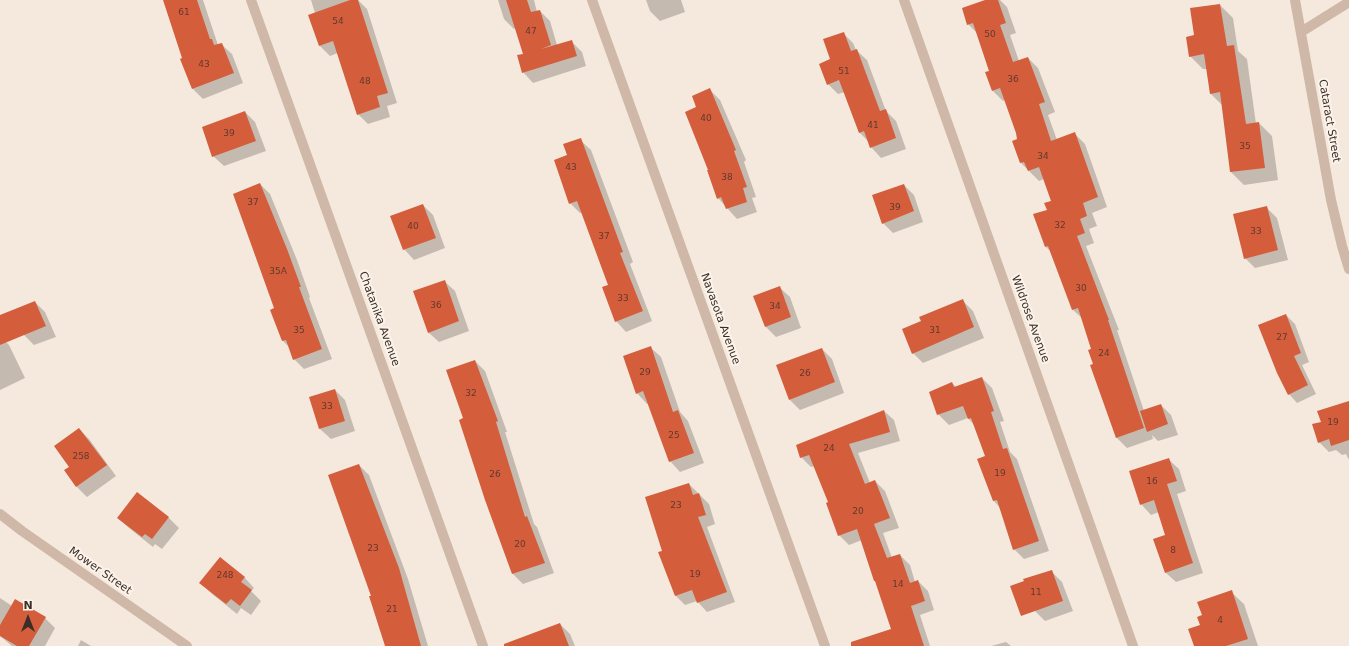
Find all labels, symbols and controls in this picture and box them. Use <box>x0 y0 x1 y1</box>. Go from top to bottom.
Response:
house number: 61 <box>178 8 190 18</box>
house number: 54 <box>332 17 344 27</box>
house number: 47 <box>525 27 537 37</box>
house number: 50 <box>984 30 996 40</box>
house number: 43 <box>198 60 210 70</box>
house number: 51 <box>838 67 850 77</box>
house number: 36 <box>1007 75 1019 85</box>
house number: 48 <box>359 77 371 87</box>
street label: Cataract Street <box>1315 78 1343 164</box>
house number: 40 <box>700 114 712 124</box>
house number: 41 <box>867 121 879 131</box>
house number: 39 <box>223 129 235 139</box>
house number: 35 <box>1239 142 1251 152</box>
house number: 34 <box>1037 152 1049 162</box>
house number: 43 <box>565 163 577 173</box>
house number: 38 <box>721 173 733 183</box>
house number: 37 <box>247 198 259 208</box>
house number: 39 <box>889 203 901 213</box>
house number: 32 <box>1054 221 1066 231</box>
house number: 40 <box>407 222 419 232</box>
house number: 33 <box>1250 227 1262 237</box>
house number: 37 <box>598 232 610 242</box>
house number: 35A <box>269 267 287 277</box>
street label: Chatanika Avenue <box>356 270 402 368</box>
street label: Navasota Avenue <box>697 272 743 366</box>
street label: Wildrose Avenue <box>1008 274 1052 364</box>
house number: 30 <box>1075 284 1087 294</box>
house number: 33 <box>617 294 629 304</box>
house number: 36 <box>430 301 442 311</box>
house number: 34 <box>769 302 781 312</box>
house number: 35 <box>293 326 305 336</box>
house number: 31 <box>929 326 941 336</box>
house number: 27 <box>1276 333 1288 343</box>
house number: 24 <box>1098 349 1110 359</box>
house number: 29 <box>639 368 651 378</box>
house number: 26 <box>799 369 811 379</box>
house number: 32 <box>465 389 477 399</box>
house number: 33 <box>321 402 333 412</box>
house number: 19 <box>1327 418 1339 428</box>
house number: 25 <box>668 431 680 441</box>
house number: 24 <box>823 444 835 454</box>
house number: 258 <box>72 452 90 462</box>
house number: 19 <box>994 469 1006 479</box>
house number: 26 <box>489 470 501 480</box>
house number: 16 <box>1146 477 1158 487</box>
house number: 23 <box>670 501 682 511</box>
house number: 20 <box>852 507 864 517</box>
house number: 20 <box>514 540 526 550</box>
house number: 23 <box>367 544 379 554</box>
street label: Mower Street <box>66 545 134 597</box>
house number: 8 <box>1170 546 1176 556</box>
house number: 19 <box>689 570 701 580</box>
house number: 248 <box>216 571 234 581</box>
house number: 14 <box>892 580 904 590</box>
house number: 11 <box>1030 588 1042 598</box>
north arrow <box>8 598 48 638</box>
text: N <box>23 599 33 612</box>
house number: 21 <box>386 605 398 615</box>
house number: 4 <box>1217 616 1223 626</box>

